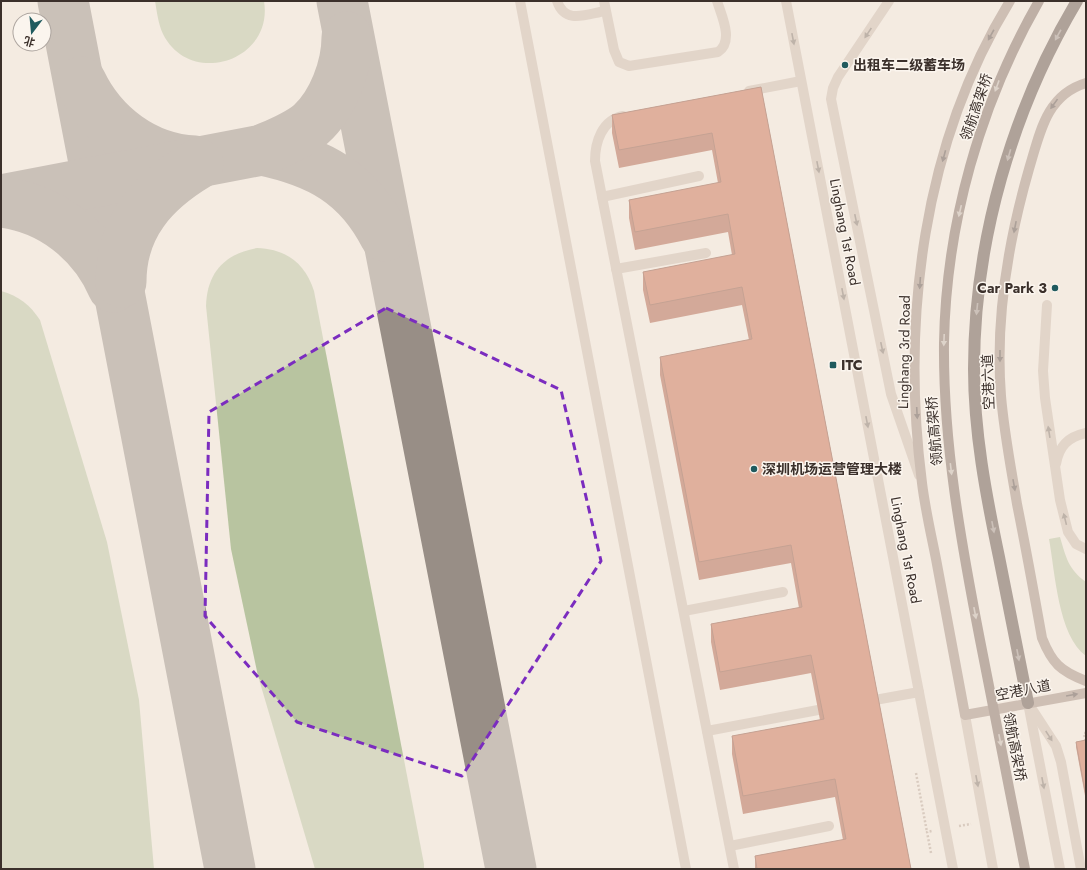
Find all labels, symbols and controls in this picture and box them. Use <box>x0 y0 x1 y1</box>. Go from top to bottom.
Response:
north arrow <box>12 12 52 52</box>
one-way arrow <box>864 28 872 39</box>
one-way arrow <box>988 29 994 41</box>
one-way arrow <box>1055 29 1061 41</box>
text: 北 <box>22 32 37 51</box>
one-way arrow <box>790 33 796 45</box>
place label: 出租车二级蓄车场 <box>853 55 965 75</box>
marker: 出租车二级蓄车场 <box>840 60 850 70</box>
street label: 领航高架桥 <box>955 71 997 143</box>
one-way arrow <box>994 81 1000 93</box>
one-way arrow <box>1050 99 1058 109</box>
one-way arrow <box>1006 149 1012 161</box>
one-way arrow <box>940 150 946 162</box>
one-way arrow <box>815 161 821 173</box>
street label: Linghang 1st Road <box>825 177 865 287</box>
one-way arrow <box>957 205 963 217</box>
one-way arrow <box>853 214 859 226</box>
one-way arrow <box>1011 221 1017 233</box>
one-way arrow <box>916 277 923 289</box>
place label: Car Park 3 <box>977 278 1047 298</box>
marker: Car Park 3 <box>1050 283 1060 293</box>
one-way arrow <box>840 288 846 301</box>
street label: Linghang 3rd Road <box>893 295 915 409</box>
one-way arrow <box>974 303 980 315</box>
one-way arrow <box>941 334 948 346</box>
one-way arrow <box>879 342 885 354</box>
one-way arrow <box>997 350 1003 363</box>
street label: 空港六道 <box>977 354 999 410</box>
place label: ITC <box>841 355 862 375</box>
marker: ITC <box>828 360 838 370</box>
street label: 领航高架桥 <box>921 395 947 467</box>
one-way arrow <box>914 407 920 420</box>
one-way arrow <box>865 416 871 428</box>
one-way arrow <box>1046 426 1052 438</box>
place label: 深圳机场运营管理大楼 <box>762 459 902 479</box>
one-way arrow <box>948 463 955 475</box>
marker: 深圳机场运营管理大楼 <box>749 464 759 474</box>
one-way arrow <box>1011 479 1017 491</box>
street label: Linghang 1st Road <box>886 495 926 605</box>
one-way arrow <box>1061 513 1067 525</box>
one-way arrow <box>990 521 996 533</box>
one-way arrow <box>972 607 978 619</box>
one-way arrow <box>1016 648 1022 661</box>
street label: 空港八道 <box>994 675 1052 705</box>
one-way arrow <box>1066 692 1078 698</box>
street label: 领航高架桥 <box>999 711 1031 783</box>
one-way arrow <box>1046 730 1053 742</box>
one-way arrow <box>997 734 1003 747</box>
one-way arrow <box>974 775 980 787</box>
one-way arrow <box>1041 777 1047 789</box>

